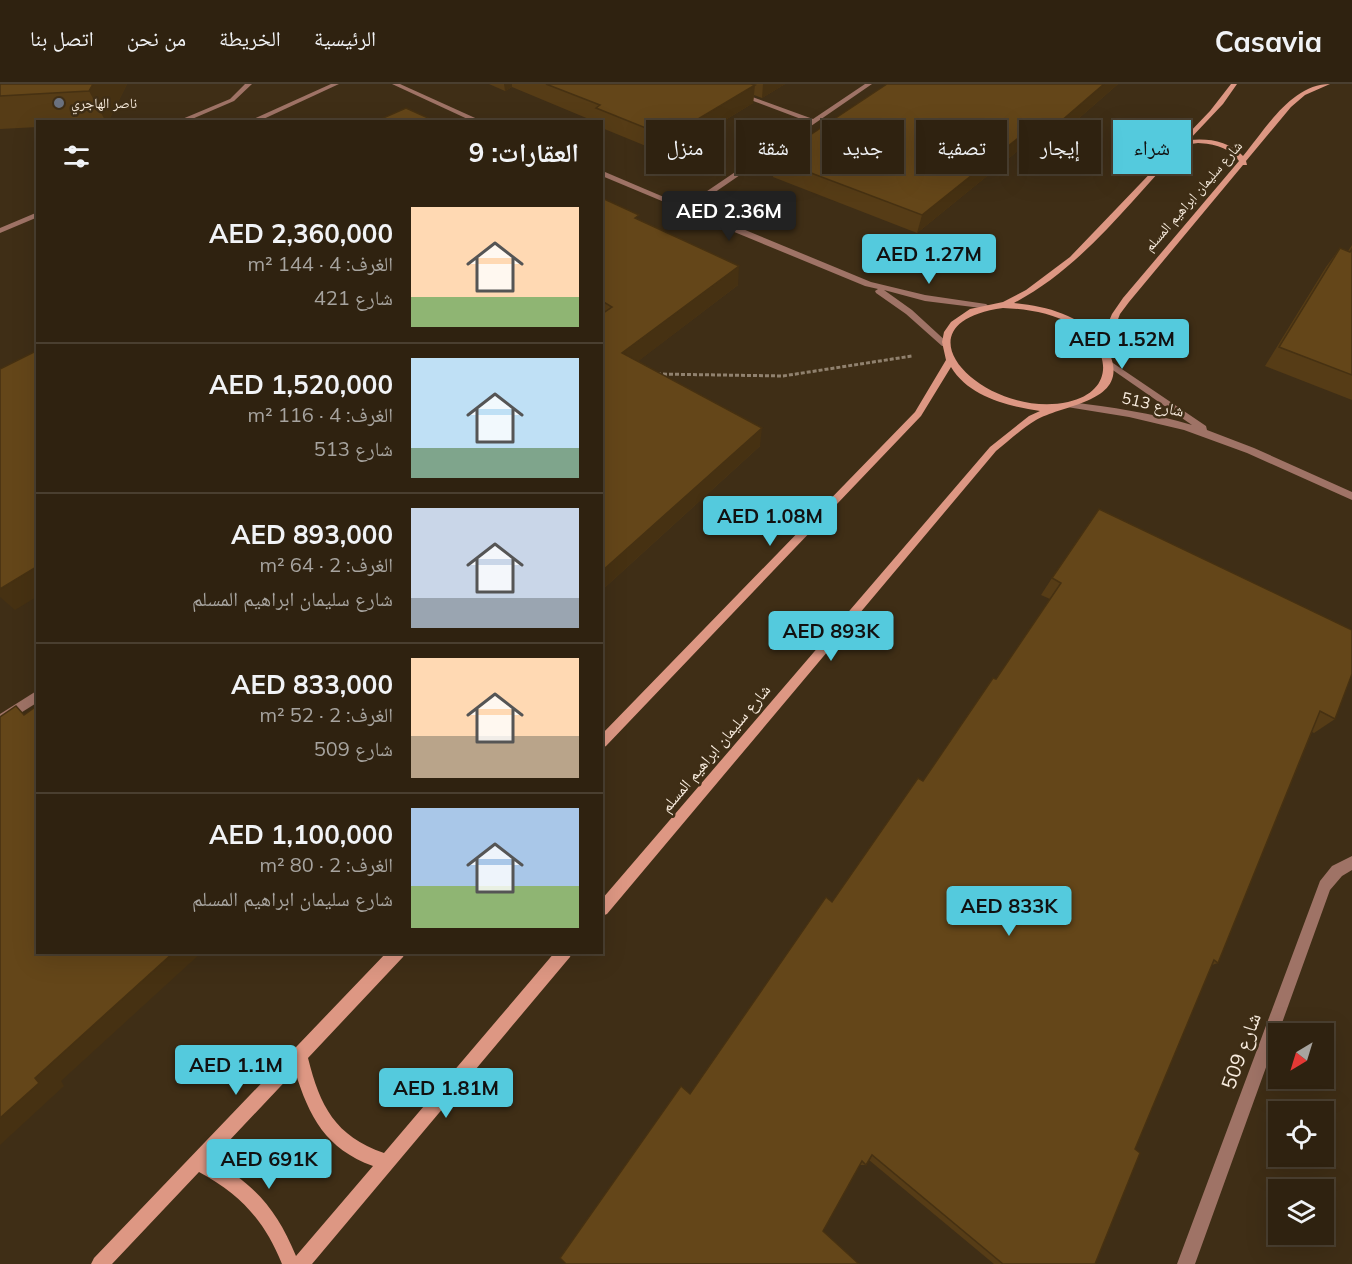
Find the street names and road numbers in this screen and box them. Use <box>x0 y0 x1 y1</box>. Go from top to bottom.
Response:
street label: شارع سليمان ابراهيم المسلم <box>1140 137 1247 256</box>
street label: شارع 513 <box>1120 387 1186 422</box>
street label: شارع سليمان ابراهيم المسلم <box>656 680 775 817</box>
street label: شارع 509 <box>1215 1009 1267 1093</box>

